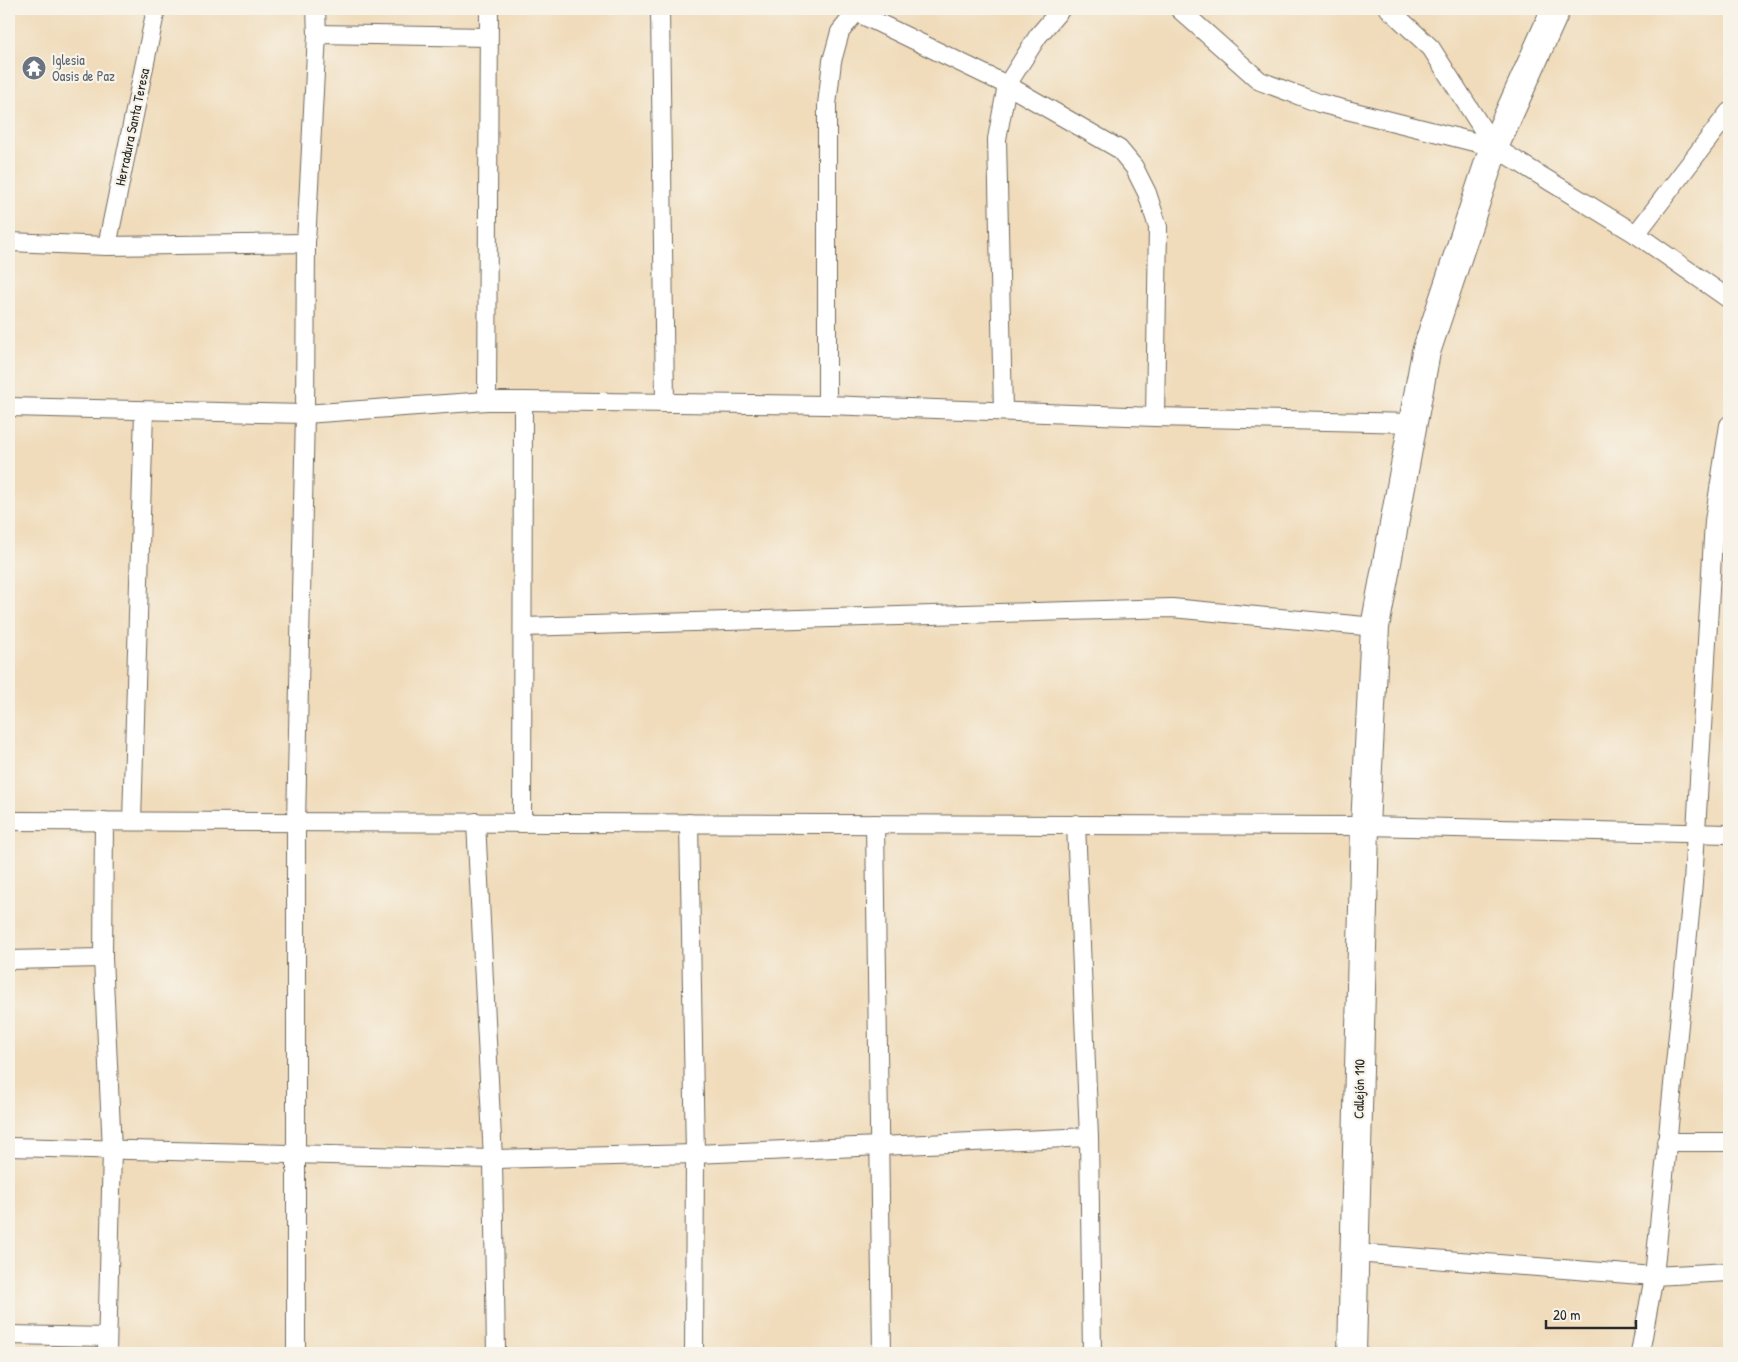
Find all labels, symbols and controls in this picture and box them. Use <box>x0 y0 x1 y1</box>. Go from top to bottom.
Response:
place label: Iglesia Oasis de Paz <box>52 50 115 85</box>
temple icon: Iglesia Oasis de Paz <box>21 55 47 81</box>
street label: Herradura Santa Teresa <box>110 66 153 187</box>
street label: Callejón 110 <box>1348 1059 1370 1119</box>
scale bar <box>1546 1297 1636 1329</box>
text: 20 m <box>1553 1304 1580 1325</box>

